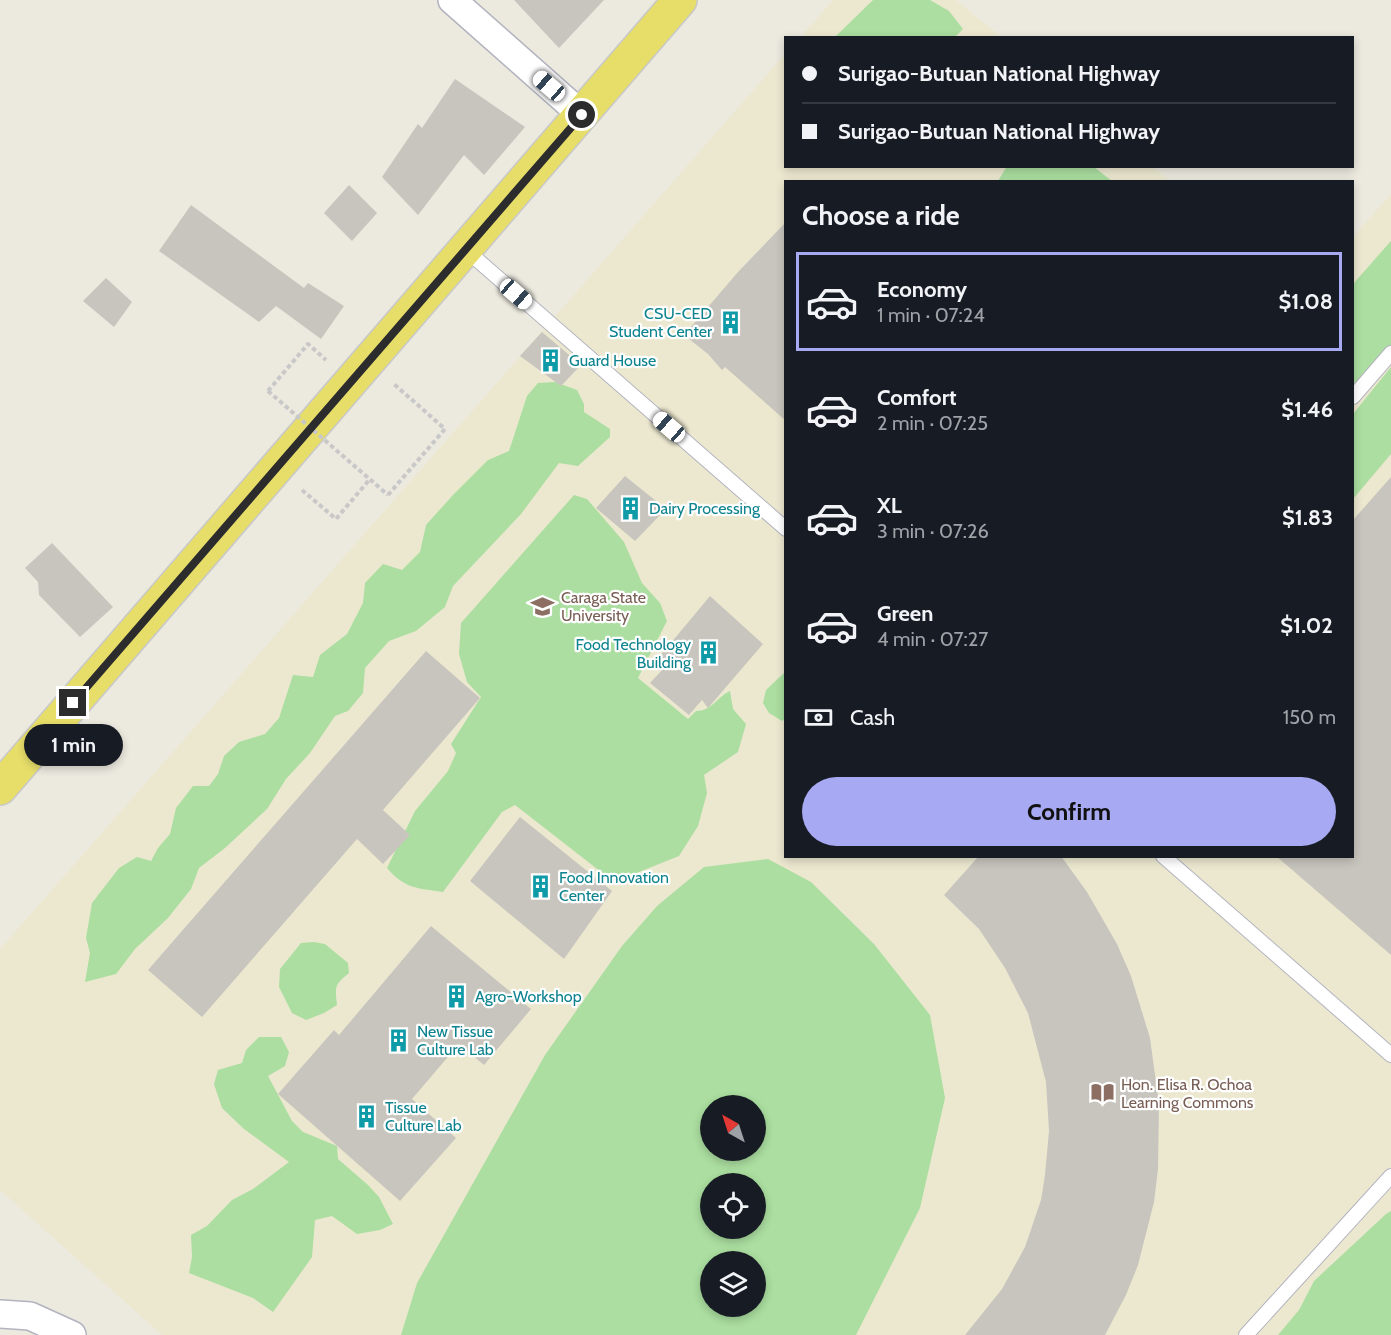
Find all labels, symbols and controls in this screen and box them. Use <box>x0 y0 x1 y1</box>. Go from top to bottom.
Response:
text: Surigao-Butuan National Highway <box>838 60 1160 87</box>
car <box>530 67 568 105</box>
route start <box>568 101 595 128</box>
text: Surigao-Butuan National Highway <box>838 118 1160 145</box>
text: Choose a ride <box>802 199 960 232</box>
car <box>497 275 535 313</box>
icon: car <box>805 275 859 329</box>
text: Economy <box>877 276 967 303</box>
text: $1.08 <box>1279 288 1333 315</box>
text: 1 min · 07:24 <box>877 303 985 327</box>
place label: CSU-CED Student Center <box>609 304 713 341</box>
building icon: CSU-CED Student Center <box>717 309 743 335</box>
building icon: Guard House <box>538 347 564 373</box>
place label: Guard House <box>569 351 656 370</box>
icon: car <box>805 383 859 437</box>
text: Comfort <box>877 384 956 411</box>
text: $1.46 <box>1281 396 1333 423</box>
car <box>650 408 688 446</box>
text: 2 min · 07:25 <box>877 411 988 435</box>
icon: car <box>805 491 859 545</box>
text: XL <box>877 492 902 519</box>
building icon: Dairy Processing <box>618 495 644 521</box>
place label: Dairy Processing <box>649 499 761 518</box>
text: $1.83 <box>1282 504 1333 531</box>
text: 3 min · 07:26 <box>877 519 989 543</box>
place label: Caraga State University <box>561 588 646 625</box>
school or university icon: Caraga State University <box>530 593 556 619</box>
icon: car <box>805 599 859 653</box>
text: Green <box>877 600 933 627</box>
text: $1.02 <box>1280 612 1333 639</box>
text: 4 min · 07:27 <box>877 627 988 651</box>
place label: Food Technology Building <box>576 635 692 672</box>
building icon: Food Technology Building <box>696 640 722 666</box>
route end <box>59 689 86 716</box>
icon: cash <box>802 701 835 734</box>
text: Cash <box>850 704 895 731</box>
text: 150 m <box>1283 705 1336 729</box>
callout: 1 min <box>23 724 122 766</box>
text: 1 min <box>51 733 96 757</box>
button: Confirm <box>802 777 1336 846</box>
place label: Food Innovation Center <box>559 868 669 905</box>
building icon: Food Innovation Center <box>528 873 554 899</box>
building icon: Agro-Workshop <box>444 983 470 1009</box>
place label: Agro-Workshop <box>475 987 582 1006</box>
place label: New Tissue Culture Lab <box>417 1022 494 1059</box>
building icon: New Tissue Culture Lab <box>386 1027 412 1053</box>
place label: Hon. Elisa R. Ochoa Learning Commons <box>1121 1075 1254 1112</box>
library icon: Hon. Elisa R. Ochoa Learning Commons <box>1090 1080 1116 1106</box>
north arrow <box>700 1095 766 1161</box>
map controls <box>700 1095 766 1317</box>
place label: Tissue Culture Lab <box>385 1098 462 1135</box>
building icon: Tissue Culture Lab <box>354 1103 380 1129</box>
button: locate <box>700 1173 766 1239</box>
button: layers <box>700 1251 766 1317</box>

